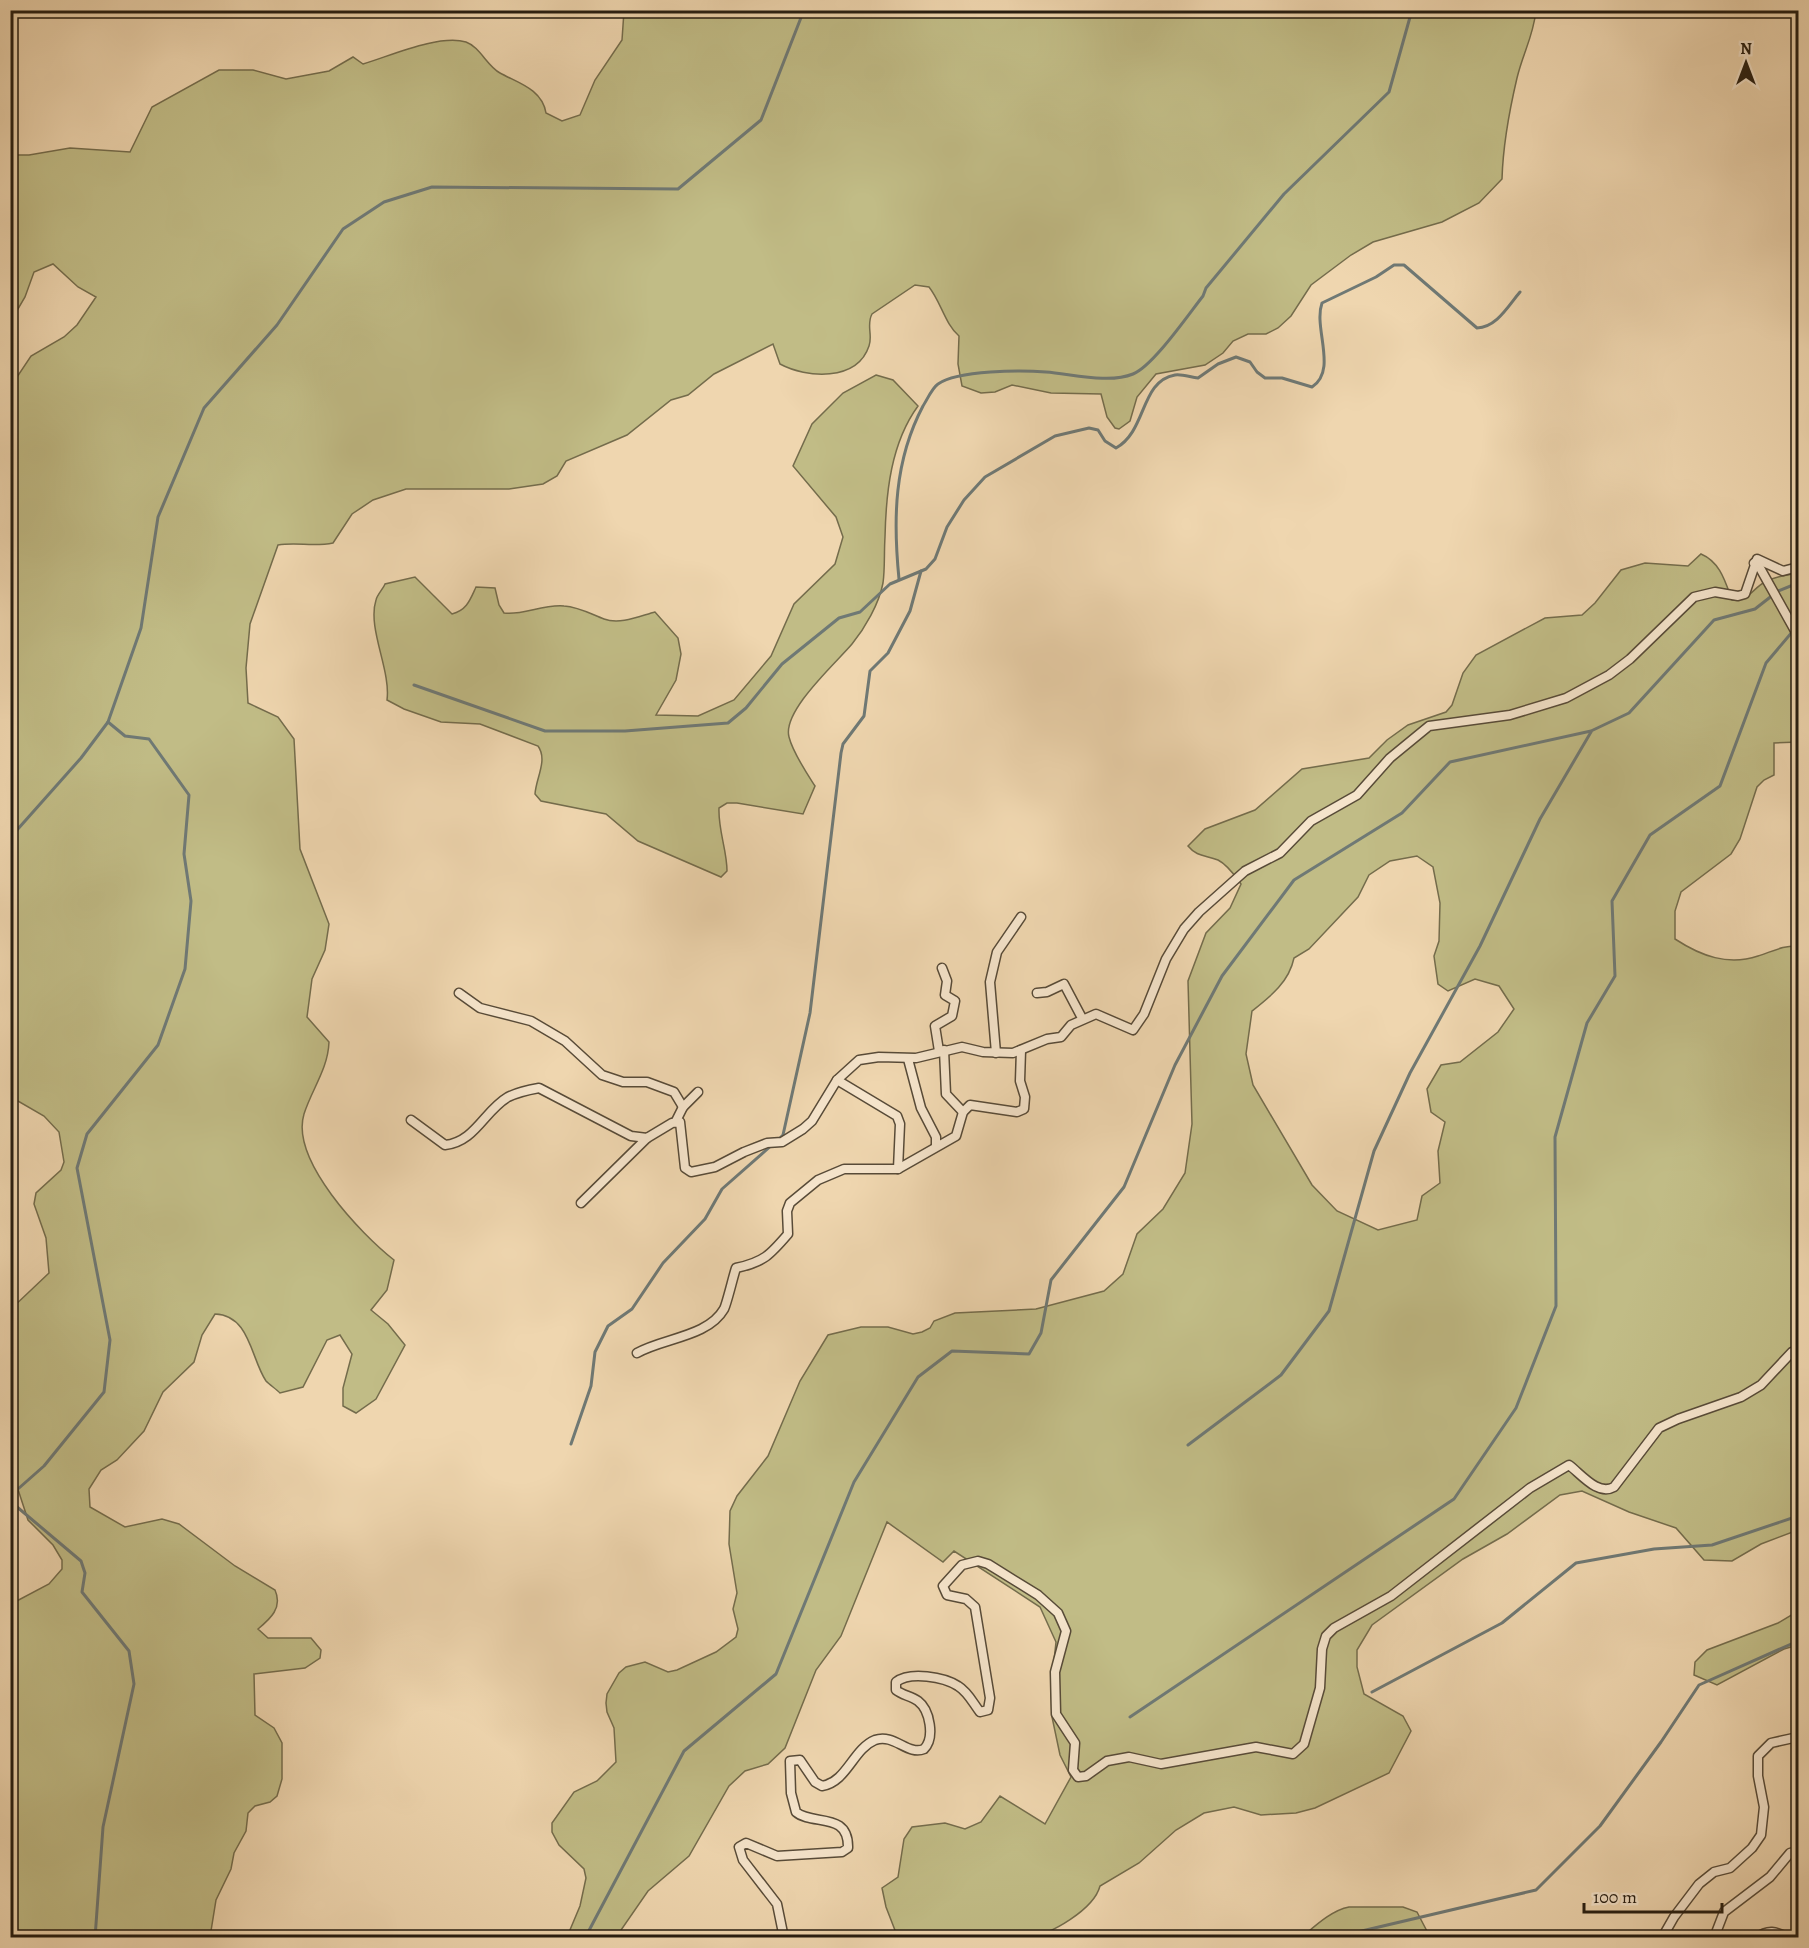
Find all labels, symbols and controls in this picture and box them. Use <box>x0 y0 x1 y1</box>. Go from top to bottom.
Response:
north arrow <box>1716 33 1776 93</box>
text: N <box>1740 38 1752 60</box>
scale bar <box>1584 1876 1722 1914</box>
text: 100 m <box>1593 1885 1637 1909</box>

